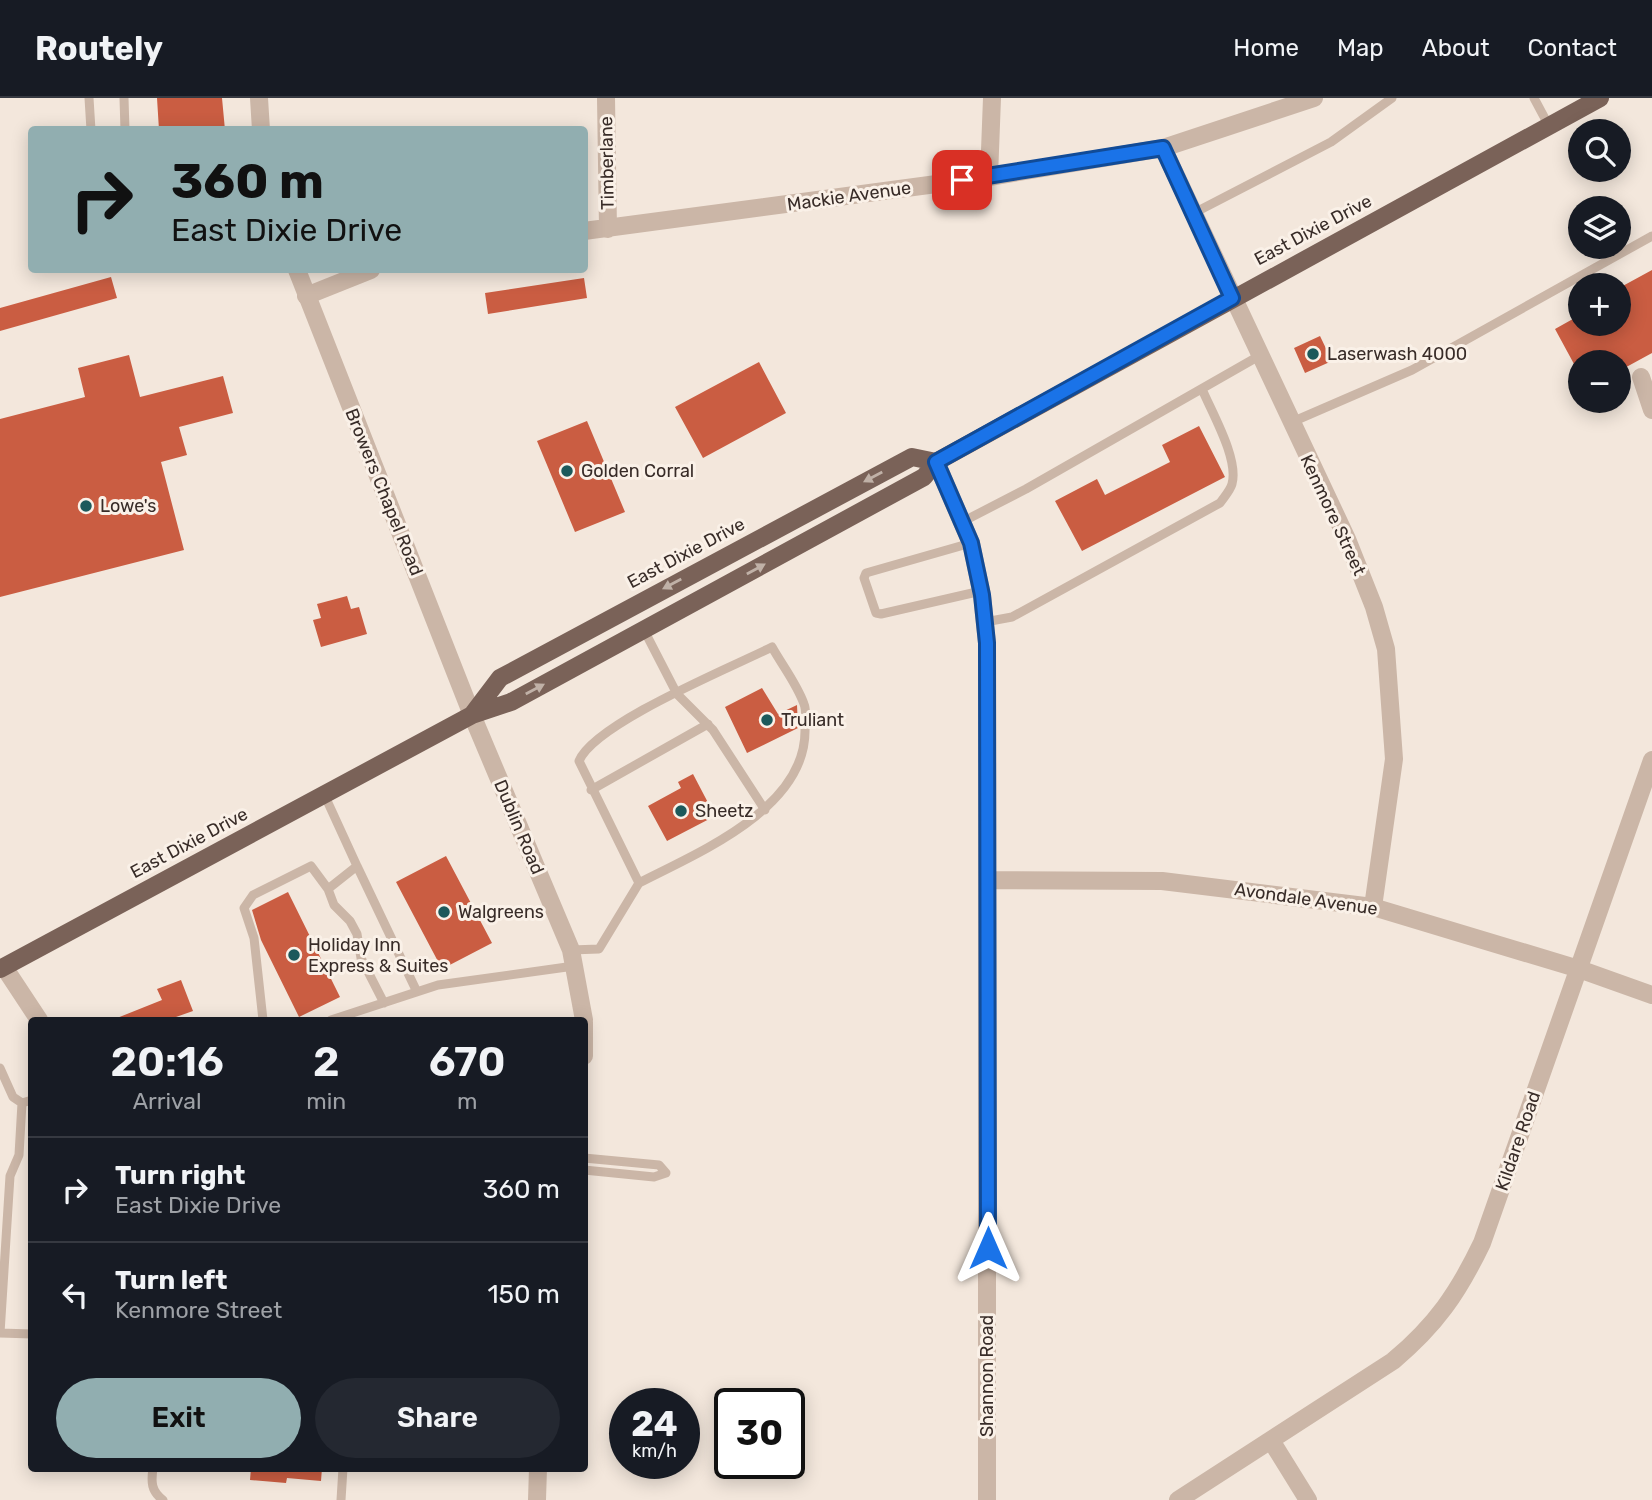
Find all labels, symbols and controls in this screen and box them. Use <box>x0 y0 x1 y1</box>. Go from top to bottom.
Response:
text: Routely <box>35 29 163 68</box>
text: Home <box>1233 34 1299 62</box>
text: Map <box>1337 34 1384 62</box>
text: About <box>1422 34 1490 62</box>
text: Contact <box>1528 34 1617 62</box>
street label: Timberlane <box>595 116 619 210</box>
map controls <box>1568 119 1631 413</box>
button: search <box>1568 119 1631 182</box>
pin <box>932 150 992 210</box>
text: 360 m <box>171 152 324 210</box>
icon: right <box>56 154 147 245</box>
icon: arrive <box>943 161 981 199</box>
street label: Mackie Avenue <box>786 176 912 216</box>
street label: East Dixie Drive <box>1250 190 1376 270</box>
button: layers <box>1568 196 1631 259</box>
text: East Dixie Drive <box>171 211 402 249</box>
button: + <box>1568 273 1631 336</box>
place label: Laserwash 4000 <box>1327 343 1467 365</box>
marker: Laserwash 4000 <box>1305 346 1321 362</box>
button: − <box>1568 350 1631 413</box>
street label: Browers Chapel Road <box>340 405 428 579</box>
street label: Kenmore Street <box>1295 451 1371 579</box>
place label: Golden Corral <box>581 460 694 482</box>
marker: Golden Corral <box>559 463 575 479</box>
one-way arrow <box>863 472 883 483</box>
place label: Lowe's <box>100 495 157 517</box>
marker: Lowe's <box>78 498 94 514</box>
street label: East Dixie Drive <box>623 513 749 593</box>
one-way arrow <box>747 563 766 575</box>
one-way arrow <box>662 578 682 590</box>
one-way arrow <box>525 683 545 695</box>
place label: Truliant <box>781 709 844 731</box>
marker: Truliant <box>759 712 775 728</box>
street label: Dublin Road <box>489 776 549 878</box>
place label: Sheetz <box>695 800 753 822</box>
street label: East Dixie Drive <box>126 803 252 883</box>
marker: Sheetz <box>673 803 689 819</box>
street label: Avondale Avenue <box>1233 878 1379 920</box>
place label: Walgreens <box>458 901 544 923</box>
marker: Walgreens <box>436 904 452 920</box>
place label: Holiday Inn Express & Suites <box>308 934 448 977</box>
marker: Holiday Inn Express & Suites <box>286 947 302 963</box>
text: 20:16 <box>110 1037 224 1087</box>
text: 2 <box>313 1037 340 1087</box>
text: 670 <box>429 1037 506 1087</box>
text: Arrival <box>133 1087 202 1115</box>
text: min <box>306 1087 346 1115</box>
text: m <box>457 1087 477 1115</box>
street label: Kildare Road <box>1491 1088 1545 1194</box>
text: Turn right <box>115 1160 245 1191</box>
icon: right <box>56 1171 94 1209</box>
text: 360 m <box>483 1174 560 1205</box>
text: East Dixie Drive <box>115 1191 281 1219</box>
position arrow <box>951 1211 1025 1285</box>
text: Turn left <box>115 1265 227 1296</box>
icon: left <box>56 1276 94 1314</box>
text: 150 m <box>487 1279 560 1310</box>
text: Kenmore Street <box>115 1296 282 1324</box>
street label: Shannon Road <box>976 1315 998 1437</box>
button: Exit <box>56 1378 301 1458</box>
button: Share <box>315 1378 560 1458</box>
speed limit sign: 30 <box>714 1388 805 1479</box>
text: 24 <box>631 1403 678 1445</box>
text: km/h <box>632 1440 677 1462</box>

